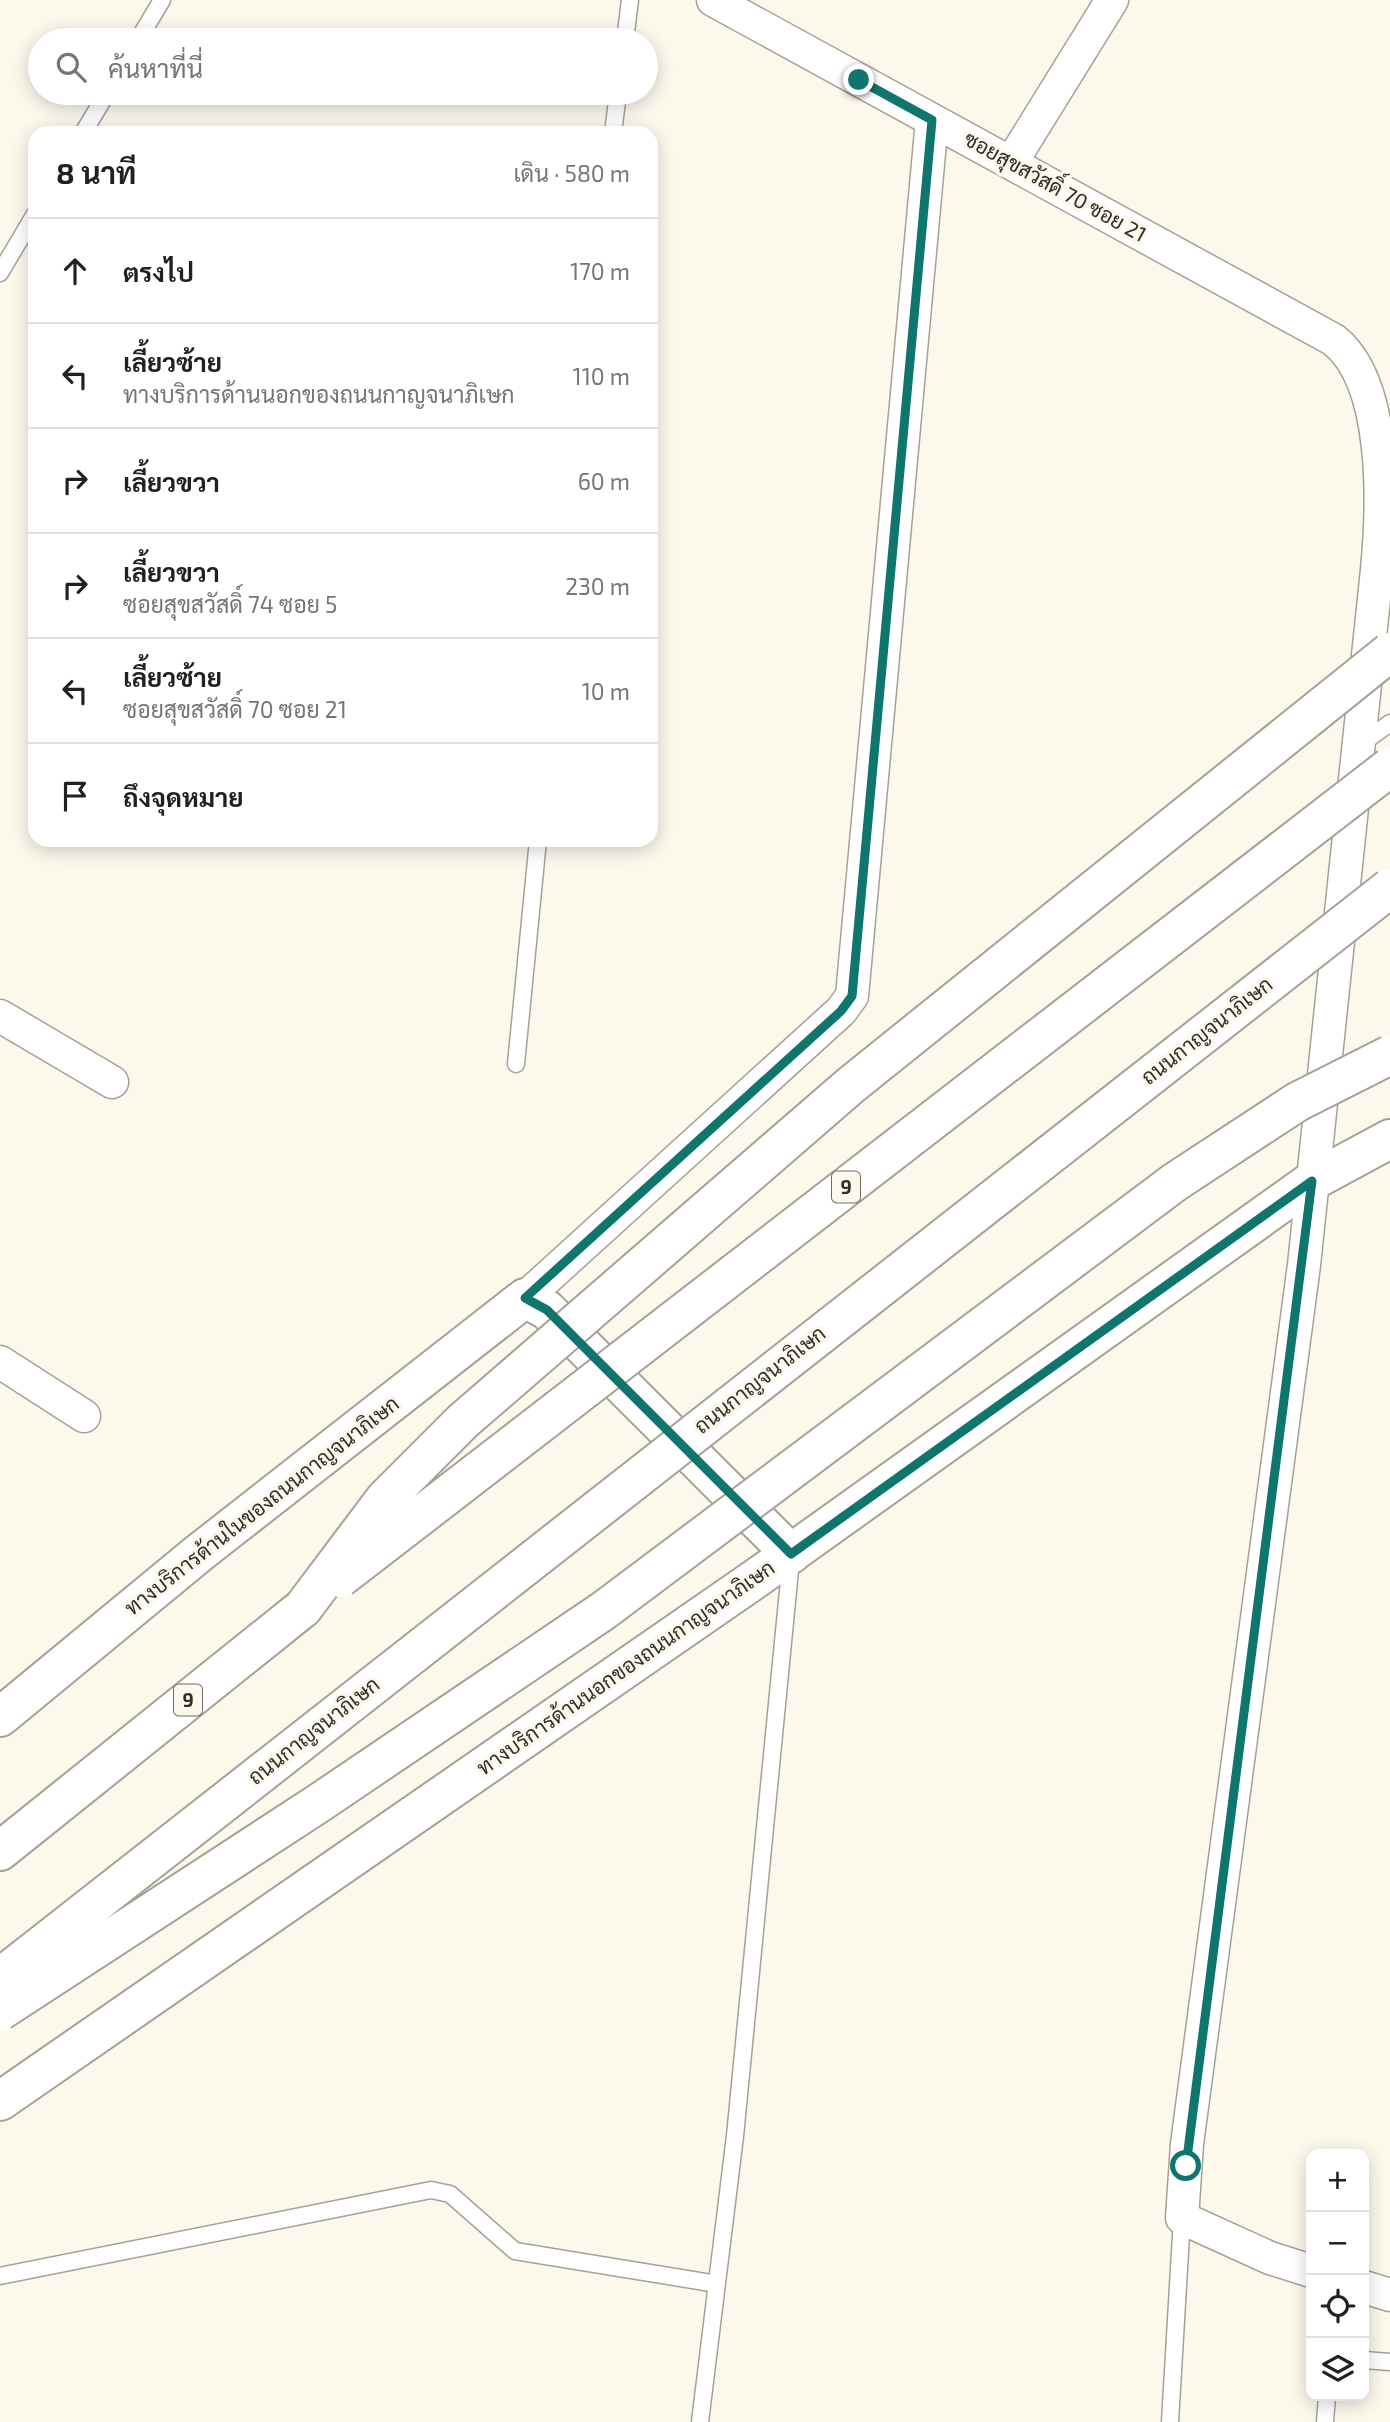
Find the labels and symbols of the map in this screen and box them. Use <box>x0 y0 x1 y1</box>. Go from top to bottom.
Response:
route end <box>843 64 874 95</box>
street label: ซอยสุขสวัสดิ์ 70 ซอย 21 <box>959 120 1154 249</box>
street label: ถนนกาญจนาภิเษก <box>1135 971 1277 1090</box>
road number: 9 <box>832 1172 860 1203</box>
street label: ถนนกาญจนาภิเษก <box>688 1320 830 1439</box>
street label: ทางบริการด้านในของถนนกาญจนาภิเษก <box>119 1390 404 1620</box>
street label: ทางบริการด้านนอกของถนนกาญจนาภิเษก <box>472 1554 779 1780</box>
street label: ถนนกาญจนาภิเษก <box>242 1671 384 1790</box>
road number: 9 <box>174 1684 202 1716</box>
route start <box>1170 2150 1201 2181</box>

